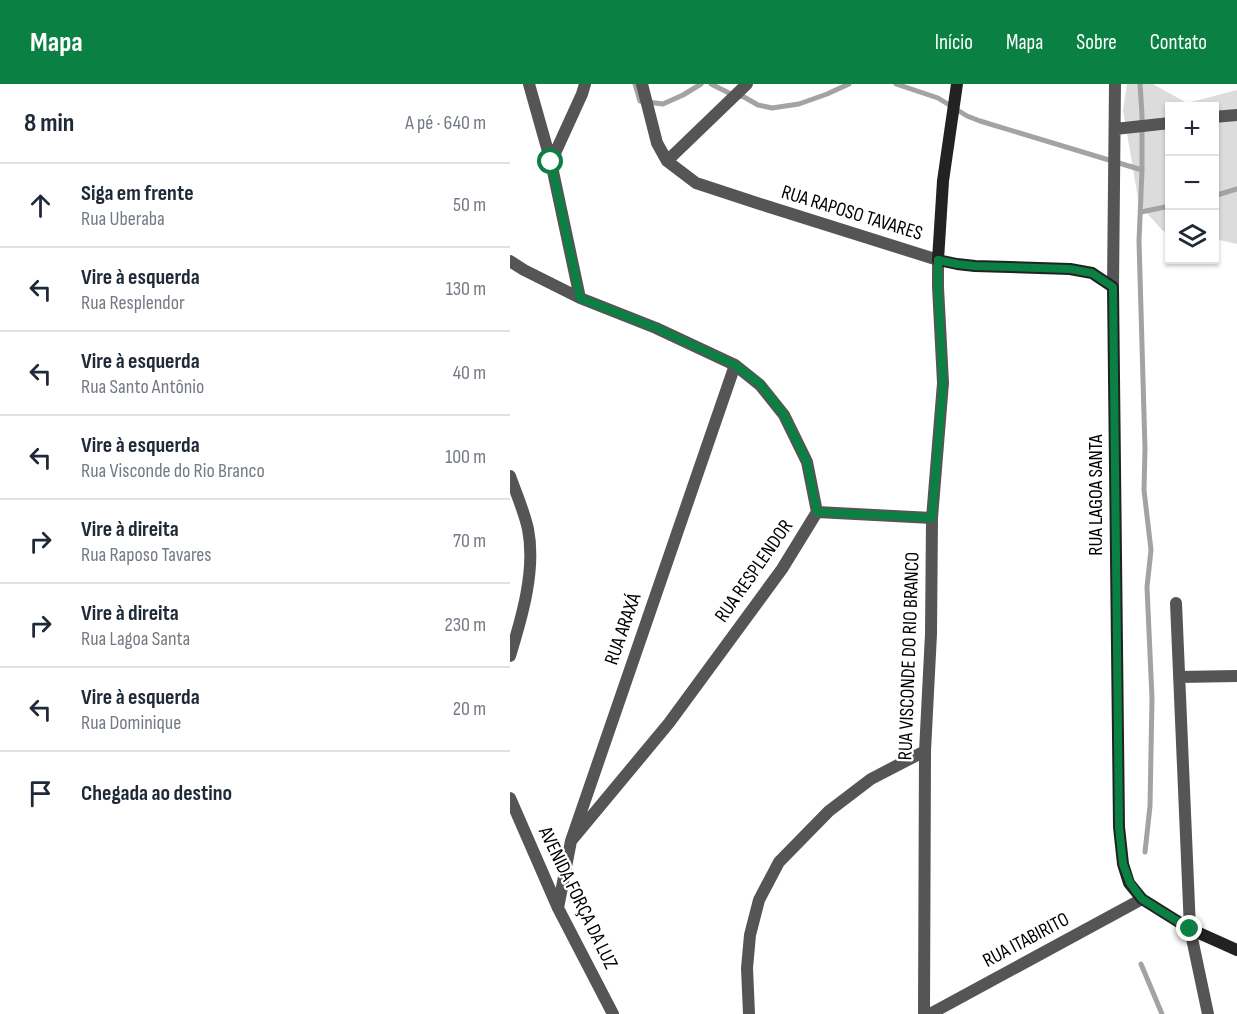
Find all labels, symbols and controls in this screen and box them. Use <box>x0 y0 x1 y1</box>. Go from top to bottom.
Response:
text: Mapa <box>30 26 83 59</box>
text: Início <box>935 30 973 55</box>
text: Mapa <box>1006 30 1043 55</box>
text: Sobre <box>1076 30 1117 55</box>
text: Contato <box>1150 30 1207 55</box>
map controls <box>1165 102 1219 264</box>
button: + <box>1165 102 1219 156</box>
text: 8 min <box>24 108 74 139</box>
text: A pé · 640 m <box>405 111 486 135</box>
route start <box>537 148 563 174</box>
button: − <box>1165 156 1219 210</box>
text: Siga em frente <box>81 180 194 207</box>
street label: RUA RAPOSO TAVARES <box>779 180 925 246</box>
icon: ahead <box>24 189 57 222</box>
text: 50 m <box>453 193 486 217</box>
text: Rua Uberaba <box>81 207 165 231</box>
button: layers <box>1165 210 1219 264</box>
text: Vire à esquerda <box>81 264 200 291</box>
icon: left <box>24 273 57 306</box>
text: 130 m <box>446 277 486 301</box>
text: Rua Resplendor <box>81 291 185 315</box>
text: Vire à esquerda <box>81 348 200 375</box>
icon: left <box>24 357 57 390</box>
text: 40 m <box>453 361 486 385</box>
text: Rua Santo Antônio <box>81 375 204 399</box>
text: Vire à esquerda <box>81 432 200 459</box>
street label: RUA LAGOA SANTA <box>1084 434 1108 556</box>
icon: left <box>24 441 57 474</box>
text: 100 m <box>445 445 486 469</box>
text: Rua Visconde do Rio Branco <box>81 459 265 483</box>
street label: RUA RESPLENDOR <box>710 515 798 627</box>
text: Vire à direita <box>81 516 179 543</box>
icon: right <box>24 525 57 558</box>
text: 70 m <box>453 529 486 553</box>
text: Rua Raposo Tavares <box>81 543 212 567</box>
street label: RUA VISCONDE DO RIO BRANCO <box>893 551 925 761</box>
street label: RUA ARAXÁ <box>600 590 647 668</box>
text: Vire à direita <box>81 600 179 627</box>
icon: right <box>24 609 57 642</box>
text: 230 m <box>444 613 486 637</box>
text: Rua Lagoa Santa <box>81 627 190 651</box>
text: Vire à esquerda <box>81 684 200 711</box>
icon: left <box>24 693 57 726</box>
text: 20 m <box>453 697 486 721</box>
text: Rua Dominique <box>81 711 181 735</box>
icon: arrive <box>24 777 57 810</box>
text: Chegada ao destino <box>81 780 232 807</box>
street label: AVENIDA FORÇA DA LUZ <box>533 822 623 973</box>
street label: RUA ITABIRITO <box>979 907 1073 973</box>
route end <box>1176 915 1202 941</box>

